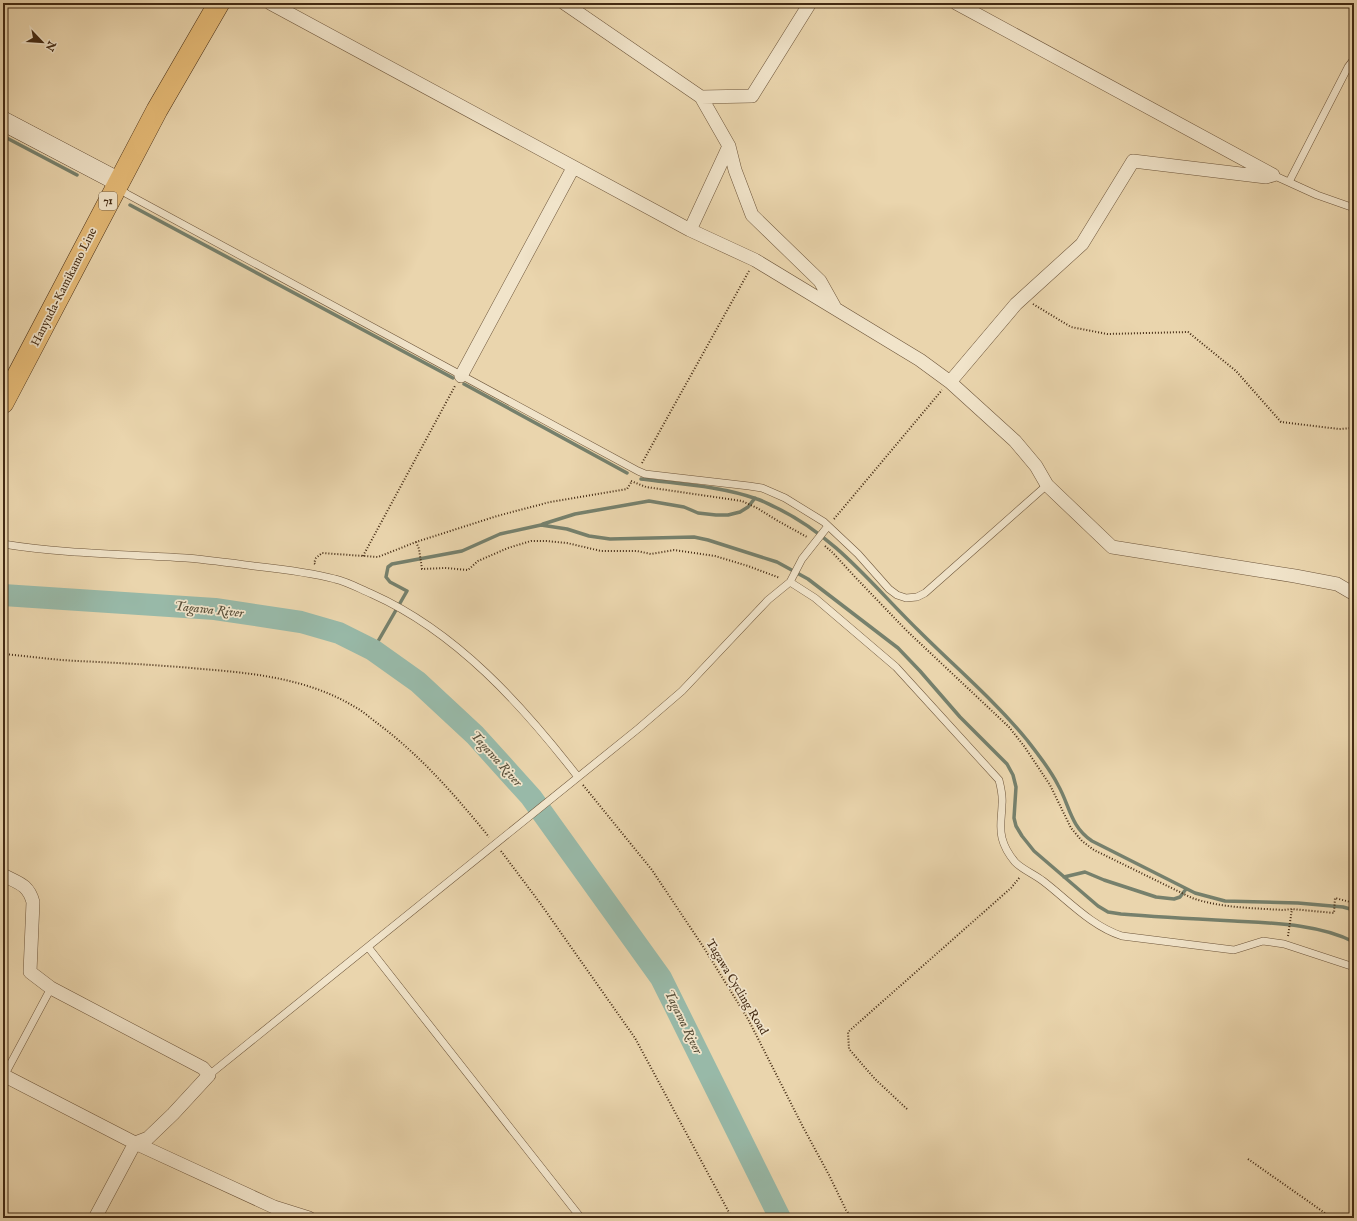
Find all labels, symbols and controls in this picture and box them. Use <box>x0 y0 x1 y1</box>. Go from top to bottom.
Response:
north arrow <box>22 22 62 62</box>
text: N <box>42 38 59 54</box>
road number: 71 <box>99 192 117 210</box>
street label: Hanyuda-Kamikamo Line <box>28 225 101 349</box>
water label: Tagawa River <box>173 598 245 623</box>
water label: Tagawa River <box>466 727 526 792</box>
street label: Tagawa Cycling Road <box>703 936 772 1038</box>
water label: Tagawa River <box>659 987 706 1058</box>

